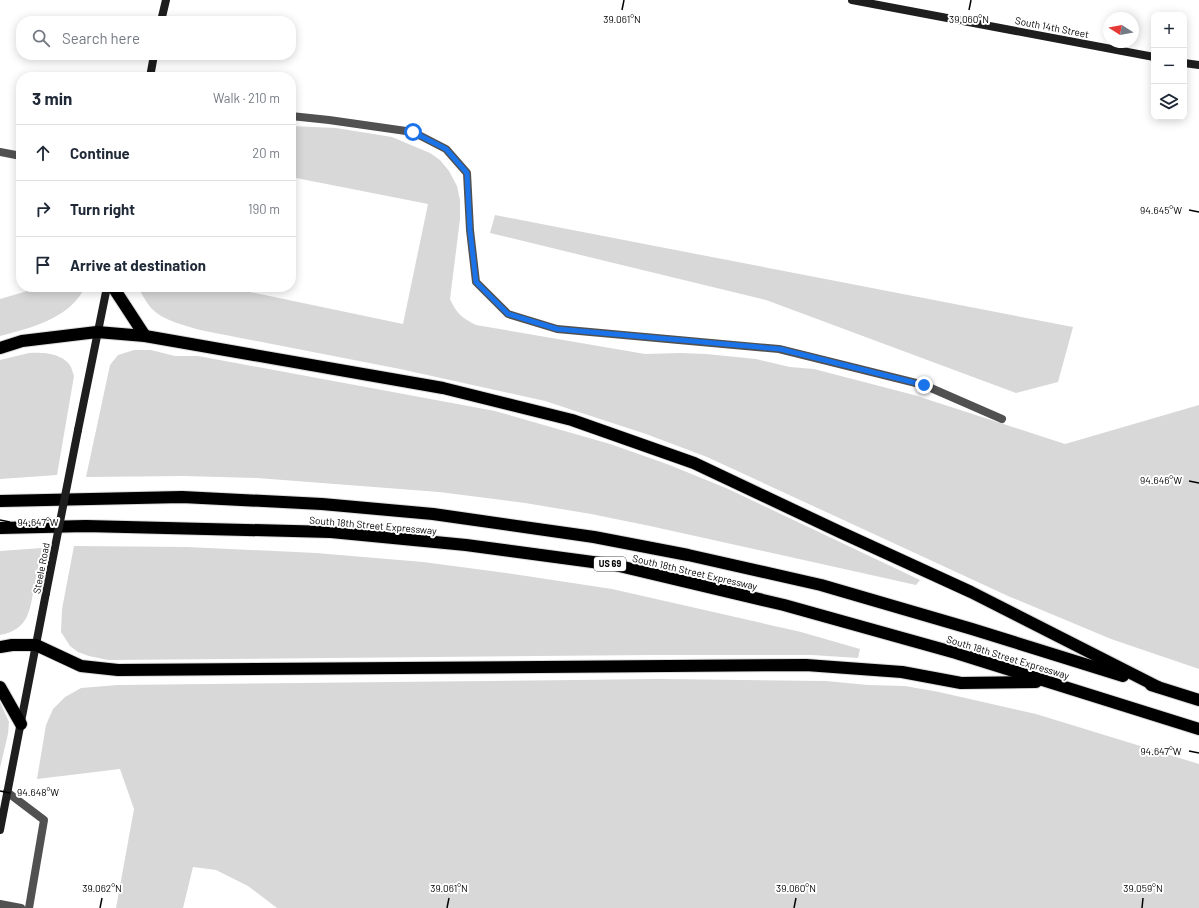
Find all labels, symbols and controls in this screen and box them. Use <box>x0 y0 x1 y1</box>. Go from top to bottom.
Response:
north arrow <box>1103 12 1139 48</box>
map controls <box>1151 12 1187 120</box>
button: + <box>1151 12 1187 48</box>
text: 39.061°N <box>603 13 641 25</box>
text: 39.060°N <box>949 13 989 25</box>
street label: South 14th Street <box>1014 14 1090 40</box>
search box <box>16 16 296 60</box>
icon: search <box>30 27 52 49</box>
text: Search here <box>62 29 140 47</box>
button: − <box>1151 48 1187 84</box>
button: layers <box>1151 84 1187 120</box>
text: 3 min <box>32 88 72 108</box>
text: Walk · 210 m <box>213 90 280 106</box>
route start <box>404 123 422 141</box>
icon: ahead <box>32 142 54 164</box>
text: Continue <box>70 144 130 162</box>
text: 20 m <box>252 145 280 161</box>
icon: right <box>32 198 54 220</box>
text: Turn right <box>70 200 135 218</box>
text: 190 m <box>248 201 280 217</box>
text: 94.645°W <box>1140 204 1182 216</box>
icon: arrive <box>32 254 54 276</box>
text: Arrive at destination <box>70 256 206 274</box>
route end <box>915 376 933 394</box>
text: 94.646°W <box>1140 474 1182 486</box>
street label: South 18th Street Expressway <box>309 513 438 537</box>
text: 94.647°W <box>17 516 59 528</box>
street label: Steele Road <box>30 541 52 595</box>
street label: South 18th Street Expressway <box>631 552 759 592</box>
road number: US 69 <box>594 557 626 571</box>
street label: South 18th Street Expressway <box>945 633 1071 682</box>
text: 94.647°W <box>1140 745 1182 757</box>
text: 94.648°W <box>17 786 59 798</box>
text: 39.062°N <box>82 882 122 894</box>
text: 39.061°N <box>430 882 468 894</box>
text: 39.060°N <box>776 882 816 894</box>
text: 39.059°N <box>1123 882 1163 894</box>

